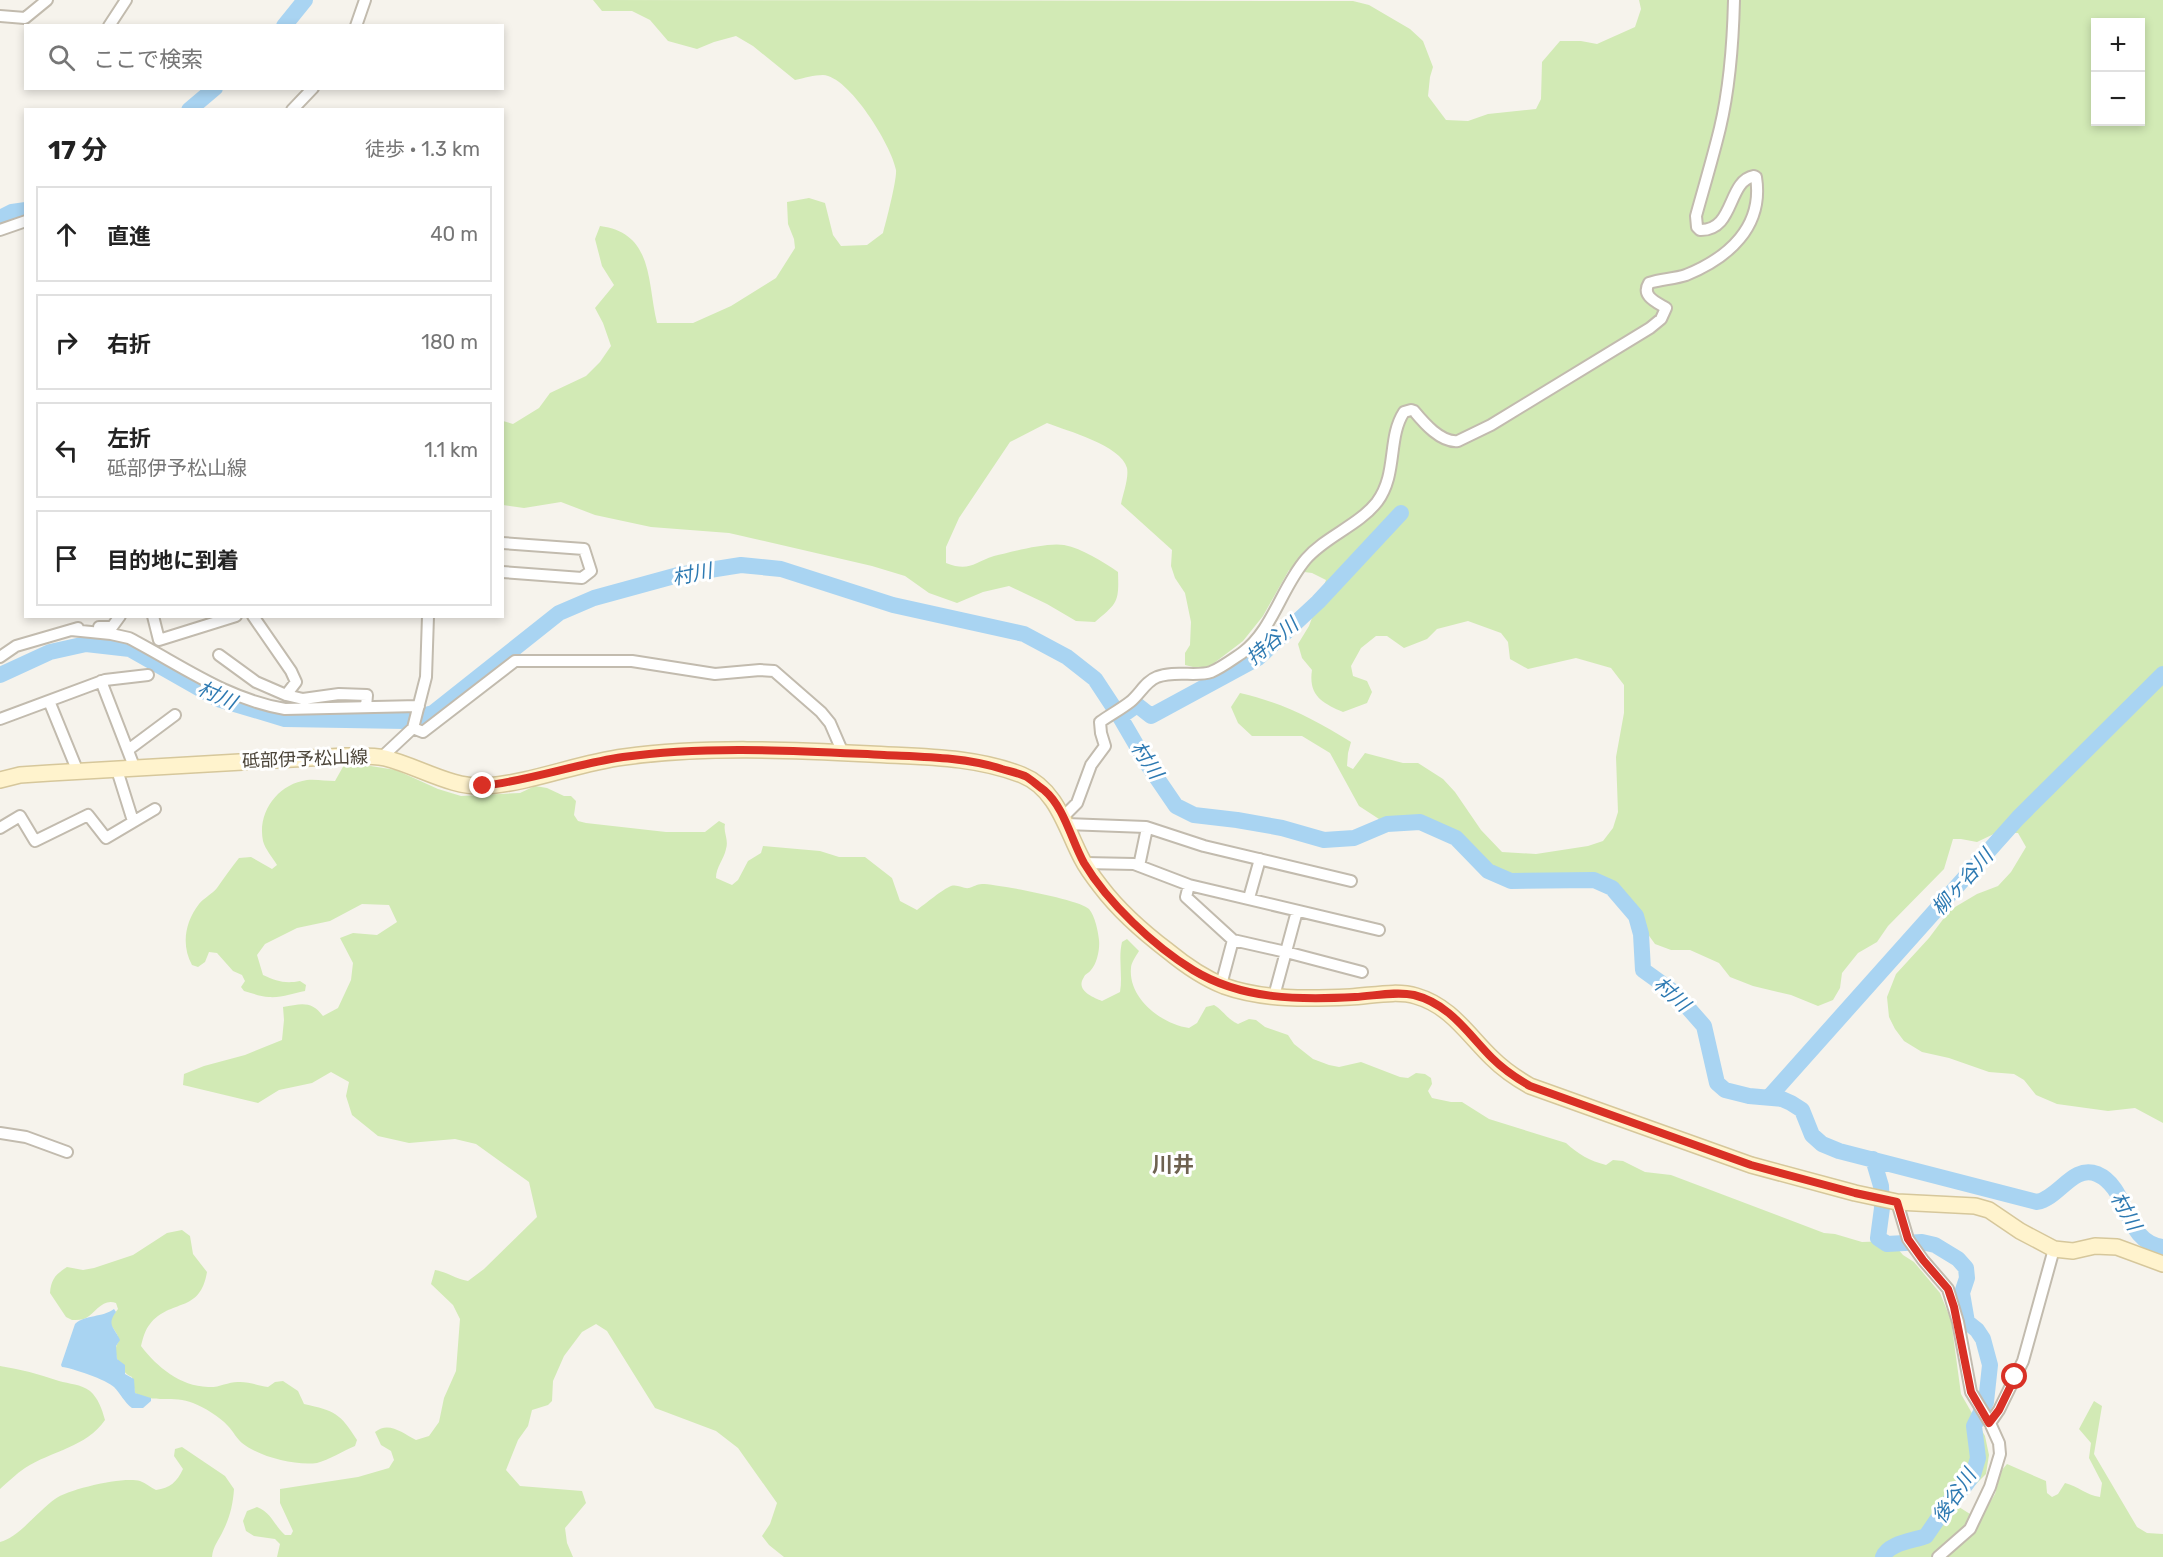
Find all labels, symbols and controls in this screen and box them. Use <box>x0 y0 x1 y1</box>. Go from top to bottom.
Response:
map controls <box>2091 18 2145 126</box>
button: + <box>2091 18 2145 72</box>
search box <box>24 24 504 90</box>
icon: search <box>45 41 78 74</box>
text: ここで検索 <box>93 46 203 73</box>
button: − <box>2091 72 2145 126</box>
text: 17 分 <box>48 135 107 166</box>
text: 徒歩 · 1.3 km <box>365 137 480 161</box>
icon: ahead <box>50 218 83 251</box>
text: 40 m <box>430 222 478 246</box>
text: 直進 <box>107 223 151 250</box>
icon: right <box>50 326 83 359</box>
text: 180 m <box>421 330 478 354</box>
text: 右折 <box>107 331 151 358</box>
text: 左折 <box>107 425 151 452</box>
icon: left <box>50 434 83 467</box>
text: 1.1 km <box>424 438 478 462</box>
text: 砥部伊予松山線 <box>107 456 247 480</box>
icon: arrive <box>50 542 83 575</box>
text: 目的地に到着 <box>107 547 239 574</box>
water label: 村川 <box>670 558 716 590</box>
water label: 持谷川 <box>1241 611 1304 669</box>
water label: 村川 <box>194 676 242 715</box>
water label: 村川 <box>1126 737 1169 785</box>
street label: 砥部伊予松山線 <box>242 746 368 772</box>
route end <box>469 772 495 798</box>
water label: 柳ヶ谷川 <box>1926 843 1999 920</box>
water label: 村川 <box>1649 972 1696 1018</box>
district label: 川井 <box>1152 1152 1194 1177</box>
water label: 村川 <box>2106 1188 2147 1236</box>
route start <box>2001 1363 2027 1389</box>
water label: 後谷川 <box>1927 1463 1982 1528</box>

